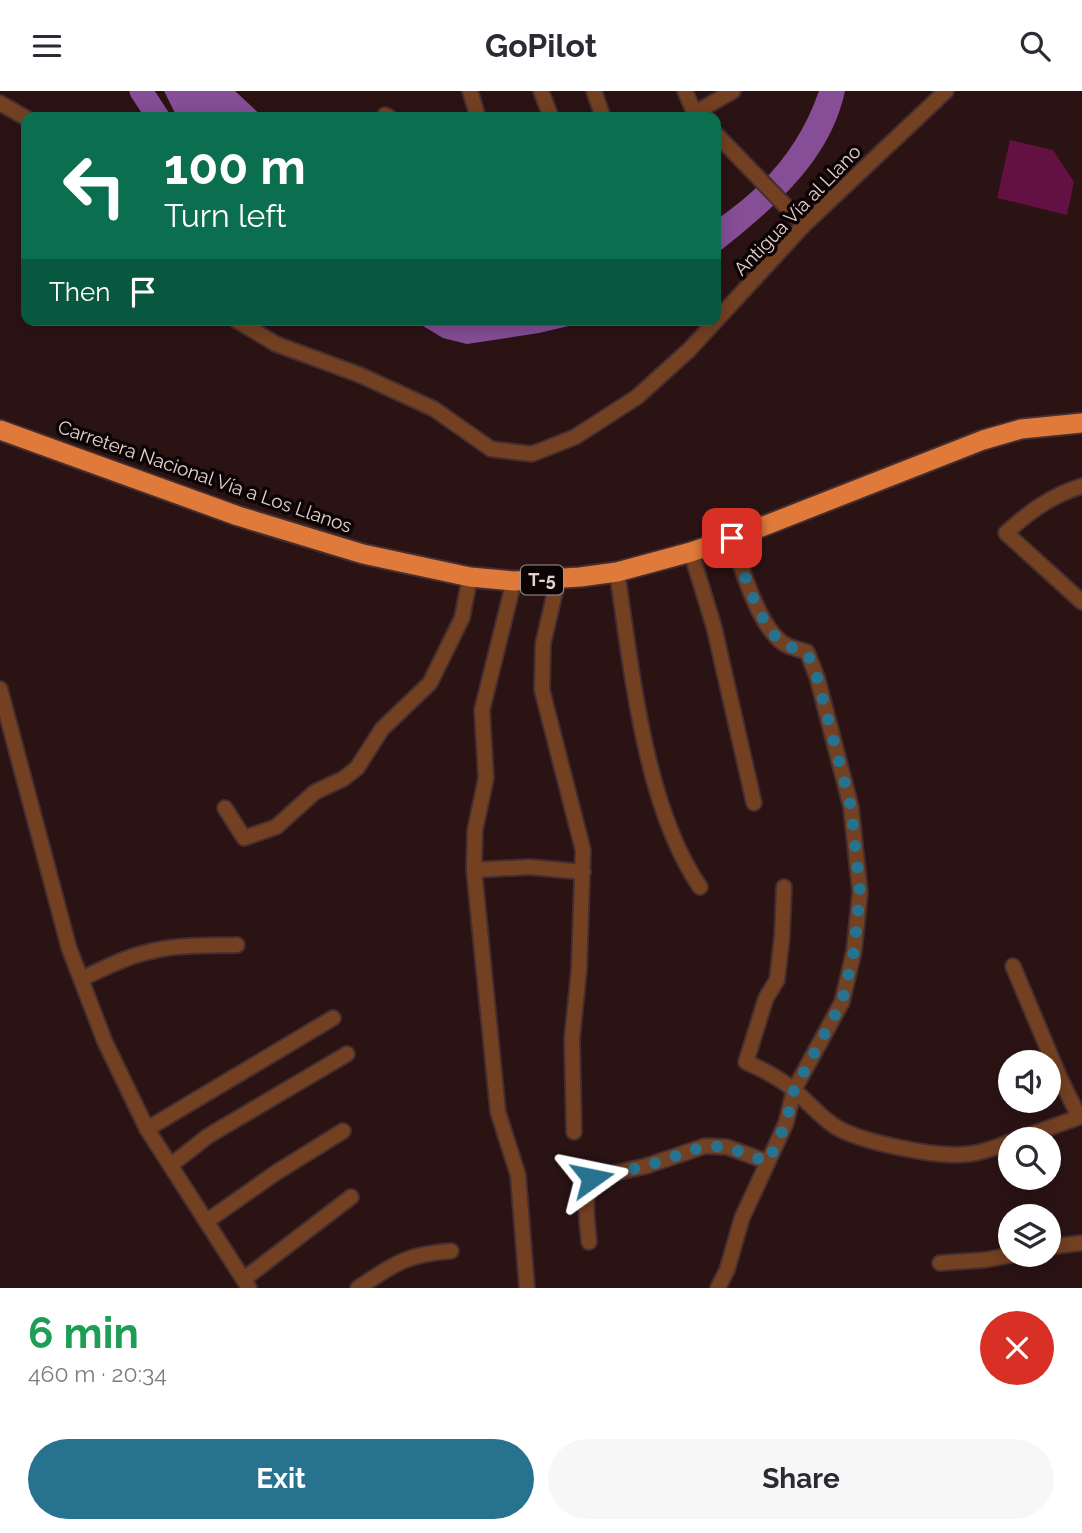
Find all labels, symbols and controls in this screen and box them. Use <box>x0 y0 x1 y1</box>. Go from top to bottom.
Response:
icon: menu <box>28 27 66 65</box>
text: GoPilot <box>485 27 597 64</box>
icon: search <box>1016 27 1054 65</box>
text: 100 m <box>164 138 306 195</box>
icon: left <box>49 140 140 231</box>
street label: Antigua Vía al Llano <box>729 140 865 280</box>
text: Turn left <box>164 197 286 234</box>
icon: arrive <box>124 273 162 311</box>
text: Then <box>49 277 110 307</box>
street label: Carretera Nacional Vía a Los Llanos <box>55 415 355 537</box>
pin <box>702 508 762 568</box>
icon: arrive <box>713 519 751 557</box>
road number: T-5 <box>521 566 563 595</box>
map controls <box>998 1050 1061 1267</box>
button: sound <box>998 1050 1061 1113</box>
button: search <box>998 1127 1061 1190</box>
position arrow <box>555 1141 629 1215</box>
button: layers <box>998 1204 1061 1267</box>
text: 6 min <box>28 1309 139 1358</box>
button: close <box>980 1311 1054 1385</box>
text: 460 m · 20:34 <box>28 1360 167 1387</box>
button: Exit <box>28 1439 534 1519</box>
button: Share <box>548 1439 1054 1519</box>

